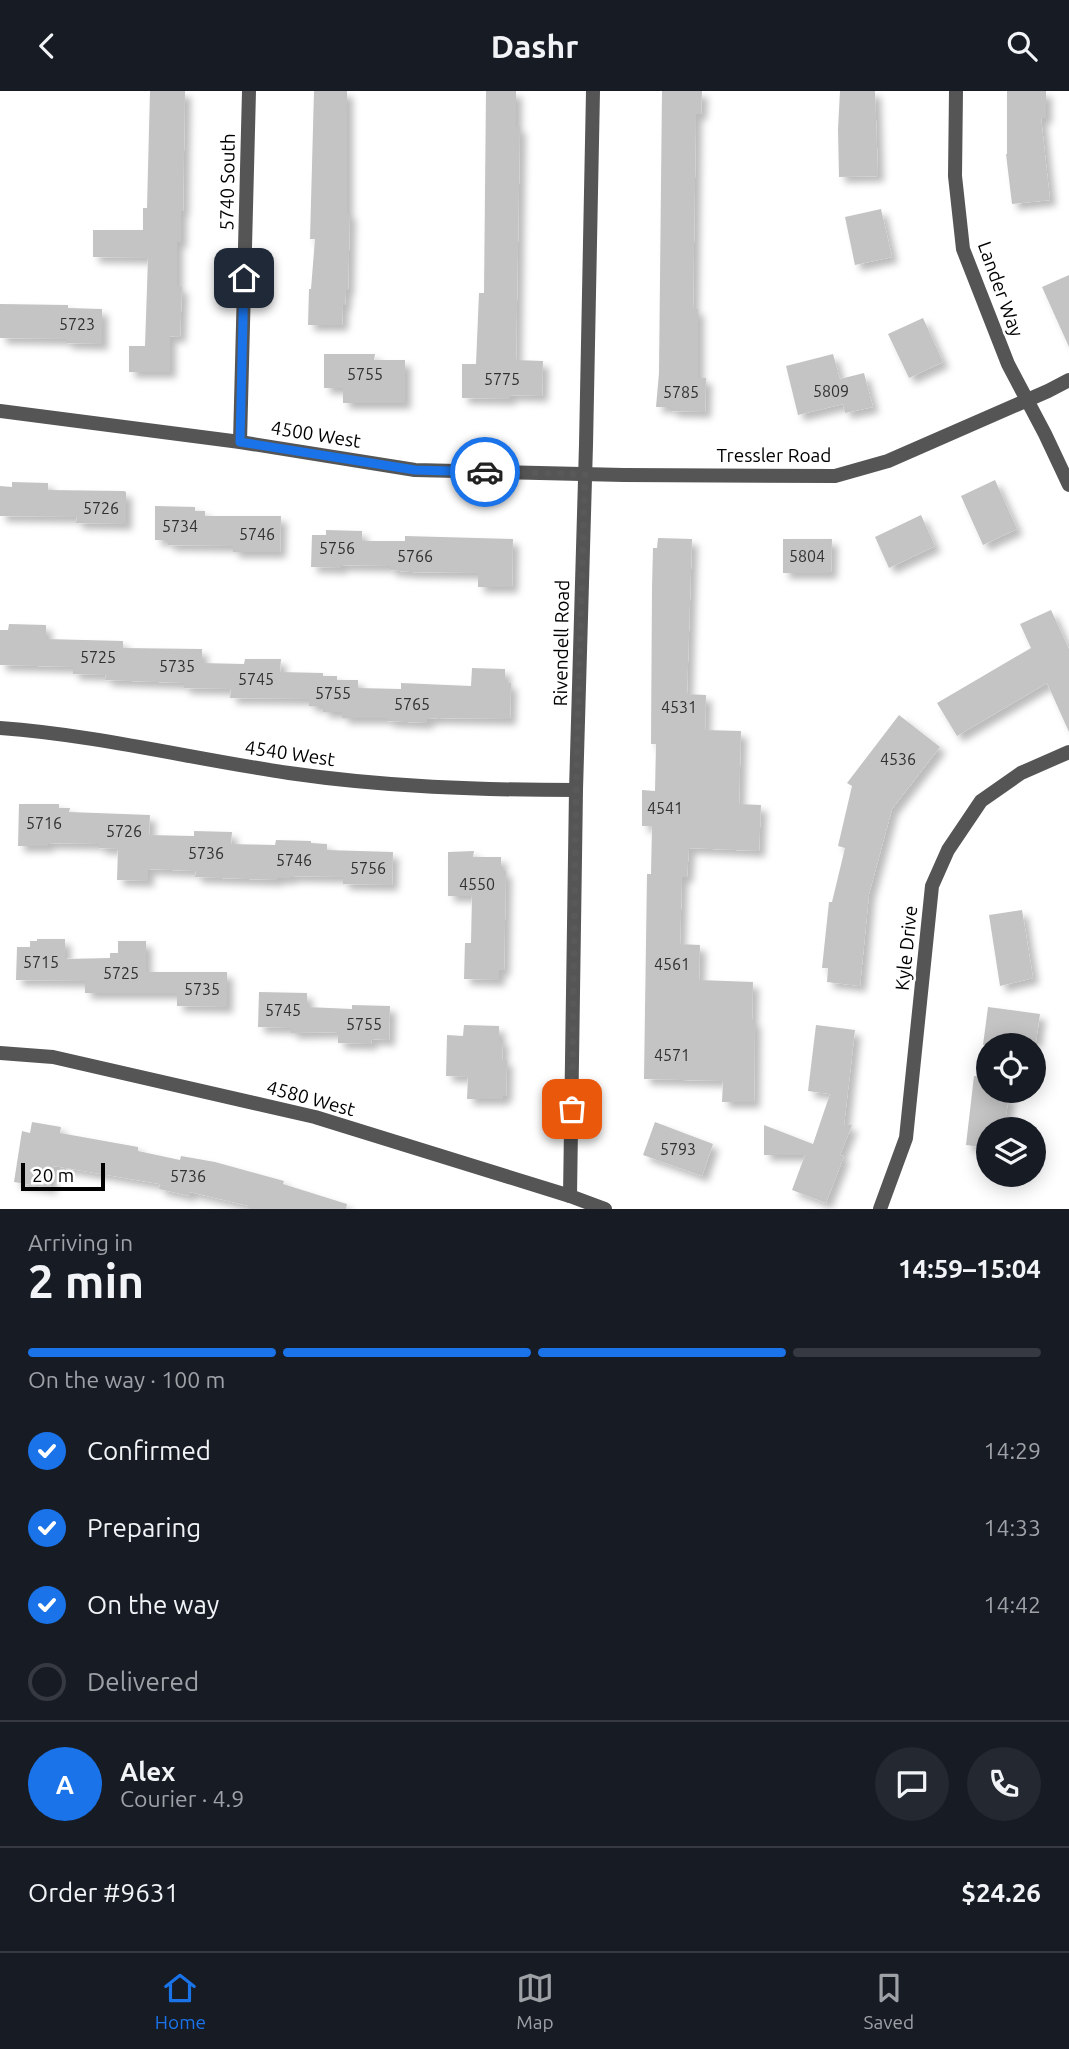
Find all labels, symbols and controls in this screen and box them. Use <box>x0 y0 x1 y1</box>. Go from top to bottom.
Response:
icon: back <box>28 27 66 65</box>
icon: search <box>1003 27 1041 65</box>
text: Dashr <box>491 28 578 64</box>
street label: 5740 South <box>215 133 239 231</box>
street label: Lander Way <box>974 238 1028 340</box>
pin <box>214 248 274 308</box>
icon: home <box>225 259 263 297</box>
house number: 5723 <box>59 315 95 333</box>
house number: 5755 <box>347 365 383 383</box>
house number: 5775 <box>484 370 520 388</box>
house number: 5809 <box>813 382 849 400</box>
house number: 5785 <box>663 383 699 401</box>
street label: 4500 West <box>269 416 363 452</box>
courier <box>450 437 520 507</box>
street label: Tressler Road <box>717 444 831 466</box>
icon: car <box>466 453 504 491</box>
house number: 5726 <box>83 499 119 517</box>
house number: 5734 <box>162 517 198 535</box>
house number: 5746 <box>239 525 275 543</box>
house number: 5756 <box>319 539 355 557</box>
house number: 5766 <box>397 547 433 565</box>
house number: 5804 <box>789 547 825 565</box>
street label: Rivendell Road <box>549 579 573 707</box>
house number: 5725 <box>80 648 116 666</box>
house number: 5735 <box>159 657 195 675</box>
house number: 5745 <box>238 670 274 688</box>
house number: 5755 <box>315 684 351 702</box>
house number: 5765 <box>394 695 430 713</box>
house number: 4531 <box>661 698 697 716</box>
street label: 4540 West <box>244 736 337 770</box>
house number: 4536 <box>880 750 916 768</box>
house number: 4541 <box>647 799 683 817</box>
house number: 5716 <box>26 814 62 832</box>
house number: 5726 <box>106 822 142 840</box>
house number: 5736 <box>188 844 224 862</box>
house number: 5746 <box>276 851 312 869</box>
house number: 5756 <box>350 859 386 877</box>
house number: 4550 <box>459 875 495 893</box>
street label: Kyle Drive <box>891 904 921 992</box>
house number: 5715 <box>23 953 59 971</box>
house number: 4561 <box>654 955 690 973</box>
house number: 5725 <box>103 964 139 982</box>
house number: 5735 <box>184 980 220 998</box>
house number: 5745 <box>265 1001 301 1019</box>
house number: 5755 <box>346 1015 382 1033</box>
map controls <box>976 1033 1046 1187</box>
button: locate <box>976 1033 1046 1103</box>
house number: 4571 <box>654 1046 690 1064</box>
street label: 4580 West <box>264 1076 358 1120</box>
pin <box>542 1079 602 1139</box>
icon: bag <box>553 1090 591 1128</box>
button: layers <box>976 1117 1046 1187</box>
house number: 5793 <box>660 1140 696 1158</box>
scale bar <box>21 1160 105 1192</box>
text: 20 m <box>32 1164 74 1186</box>
house number: 5736 <box>170 1167 206 1185</box>
text: Arriving in <box>28 1230 133 1255</box>
text: 14:59–15:04 <box>898 1254 1041 1283</box>
text: 2 min <box>28 1255 144 1307</box>
text: On the way · 100 m <box>28 1367 225 1392</box>
icon: check <box>28 1432 66 1470</box>
text: Confirmed <box>87 1436 211 1465</box>
text: 14:29 <box>983 1438 1041 1463</box>
icon: check <box>28 1509 66 1547</box>
text: Preparing <box>87 1513 201 1542</box>
text: 14:33 <box>983 1515 1041 1540</box>
icon: check <box>28 1586 66 1624</box>
text: On the way <box>87 1590 219 1619</box>
text: 14:42 <box>983 1592 1041 1617</box>
text: Delivered <box>87 1667 199 1696</box>
button: chat <box>875 1747 949 1821</box>
button: phone <box>967 1747 1041 1821</box>
text: Alex <box>120 1757 175 1786</box>
text: A <box>56 1770 74 1799</box>
text: Courier · 4.9 <box>120 1786 244 1811</box>
text: Order #9631 <box>28 1878 179 1907</box>
text: $24.26 <box>961 1878 1041 1907</box>
tab: Home <box>155 1969 206 2033</box>
tab: Map <box>516 1969 554 2033</box>
tab: Saved <box>864 1969 914 2033</box>

